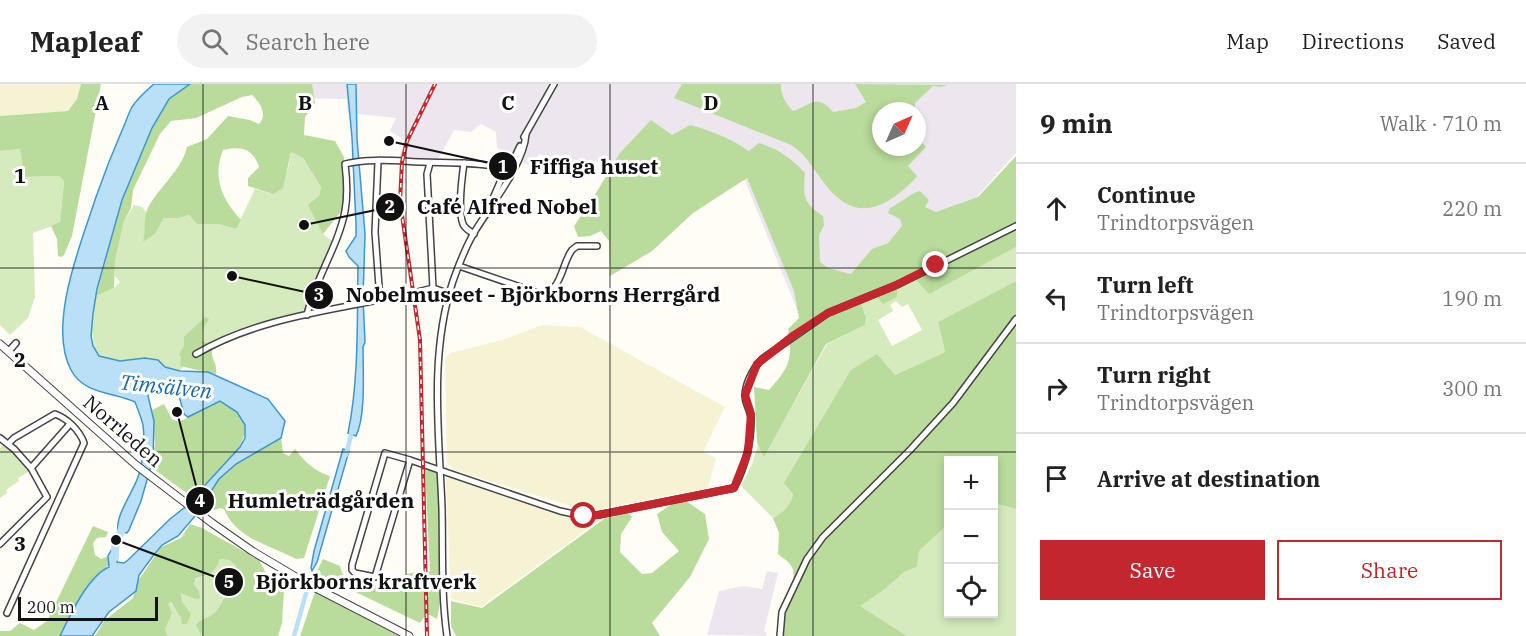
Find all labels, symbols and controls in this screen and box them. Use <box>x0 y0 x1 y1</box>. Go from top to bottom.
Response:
search box <box>177 14 597 68</box>
text: Mapleaf <box>30 23 141 60</box>
icon: search <box>198 25 231 58</box>
text: Search here <box>246 27 370 56</box>
text: Map <box>1226 27 1269 55</box>
text: Directions <box>1302 27 1404 55</box>
text: Saved <box>1437 27 1496 55</box>
text: A <box>95 89 109 116</box>
text: B <box>298 89 312 116</box>
text: C <box>501 89 515 116</box>
text: D <box>703 89 719 116</box>
north arrow <box>872 102 926 156</box>
text: 9 min <box>1040 106 1113 140</box>
text: Walk · 710 m <box>1380 110 1502 137</box>
callout: Fiffiga huset <box>488 147 670 186</box>
text: Fiffiga huset <box>530 152 658 180</box>
text: 1 <box>498 155 509 178</box>
text: 1 <box>14 162 26 189</box>
text: Continue <box>1097 180 1196 209</box>
callout: Café Alfred Nobel <box>375 188 610 227</box>
text: Café Alfred Nobel <box>417 192 597 220</box>
icon: ahead <box>1040 192 1073 225</box>
text: 2 <box>385 195 395 218</box>
text: 220 m <box>1442 195 1502 222</box>
text: Trindtorpsvägen <box>1097 209 1254 236</box>
route end <box>922 251 948 277</box>
text: Turn left <box>1097 270 1193 299</box>
callout: Nobelmuseet - Björkborns Herrgård <box>304 275 733 314</box>
text: Nobelmuseet - Björkborns Herrgård <box>346 280 720 308</box>
icon: left <box>1040 282 1073 315</box>
text: 3 <box>314 283 324 306</box>
text: 190 m <box>1442 285 1502 312</box>
text: Trindtorpsvägen <box>1097 299 1254 326</box>
text: 2 <box>14 346 26 373</box>
text: Turn right <box>1097 360 1211 389</box>
water label: Timsälven <box>119 367 214 405</box>
icon: right <box>1040 372 1073 405</box>
text: 300 m <box>1442 375 1502 402</box>
street label: Norrleden <box>78 389 169 473</box>
text: Trindtorpsvägen <box>1097 389 1254 416</box>
map controls <box>944 456 998 618</box>
button: + <box>944 456 998 510</box>
icon: arrive <box>1040 462 1073 495</box>
text: Arrive at destination <box>1097 464 1320 493</box>
callout: Humleträdgården <box>185 481 426 520</box>
text: Humleträdgården <box>228 486 414 514</box>
text: 4 <box>195 489 206 512</box>
route start <box>570 502 596 528</box>
button: − <box>944 510 998 564</box>
text: 3 <box>14 530 26 557</box>
button: Save <box>1040 540 1265 600</box>
button: Share <box>1277 540 1502 600</box>
callout: Björkborns kraftverk <box>214 562 489 601</box>
button: locate <box>944 564 998 618</box>
text: Björkborns kraftverk <box>256 567 476 595</box>
text: 5 <box>224 570 234 593</box>
scale bar <box>18 594 158 622</box>
text: 200 m <box>27 597 75 617</box>

